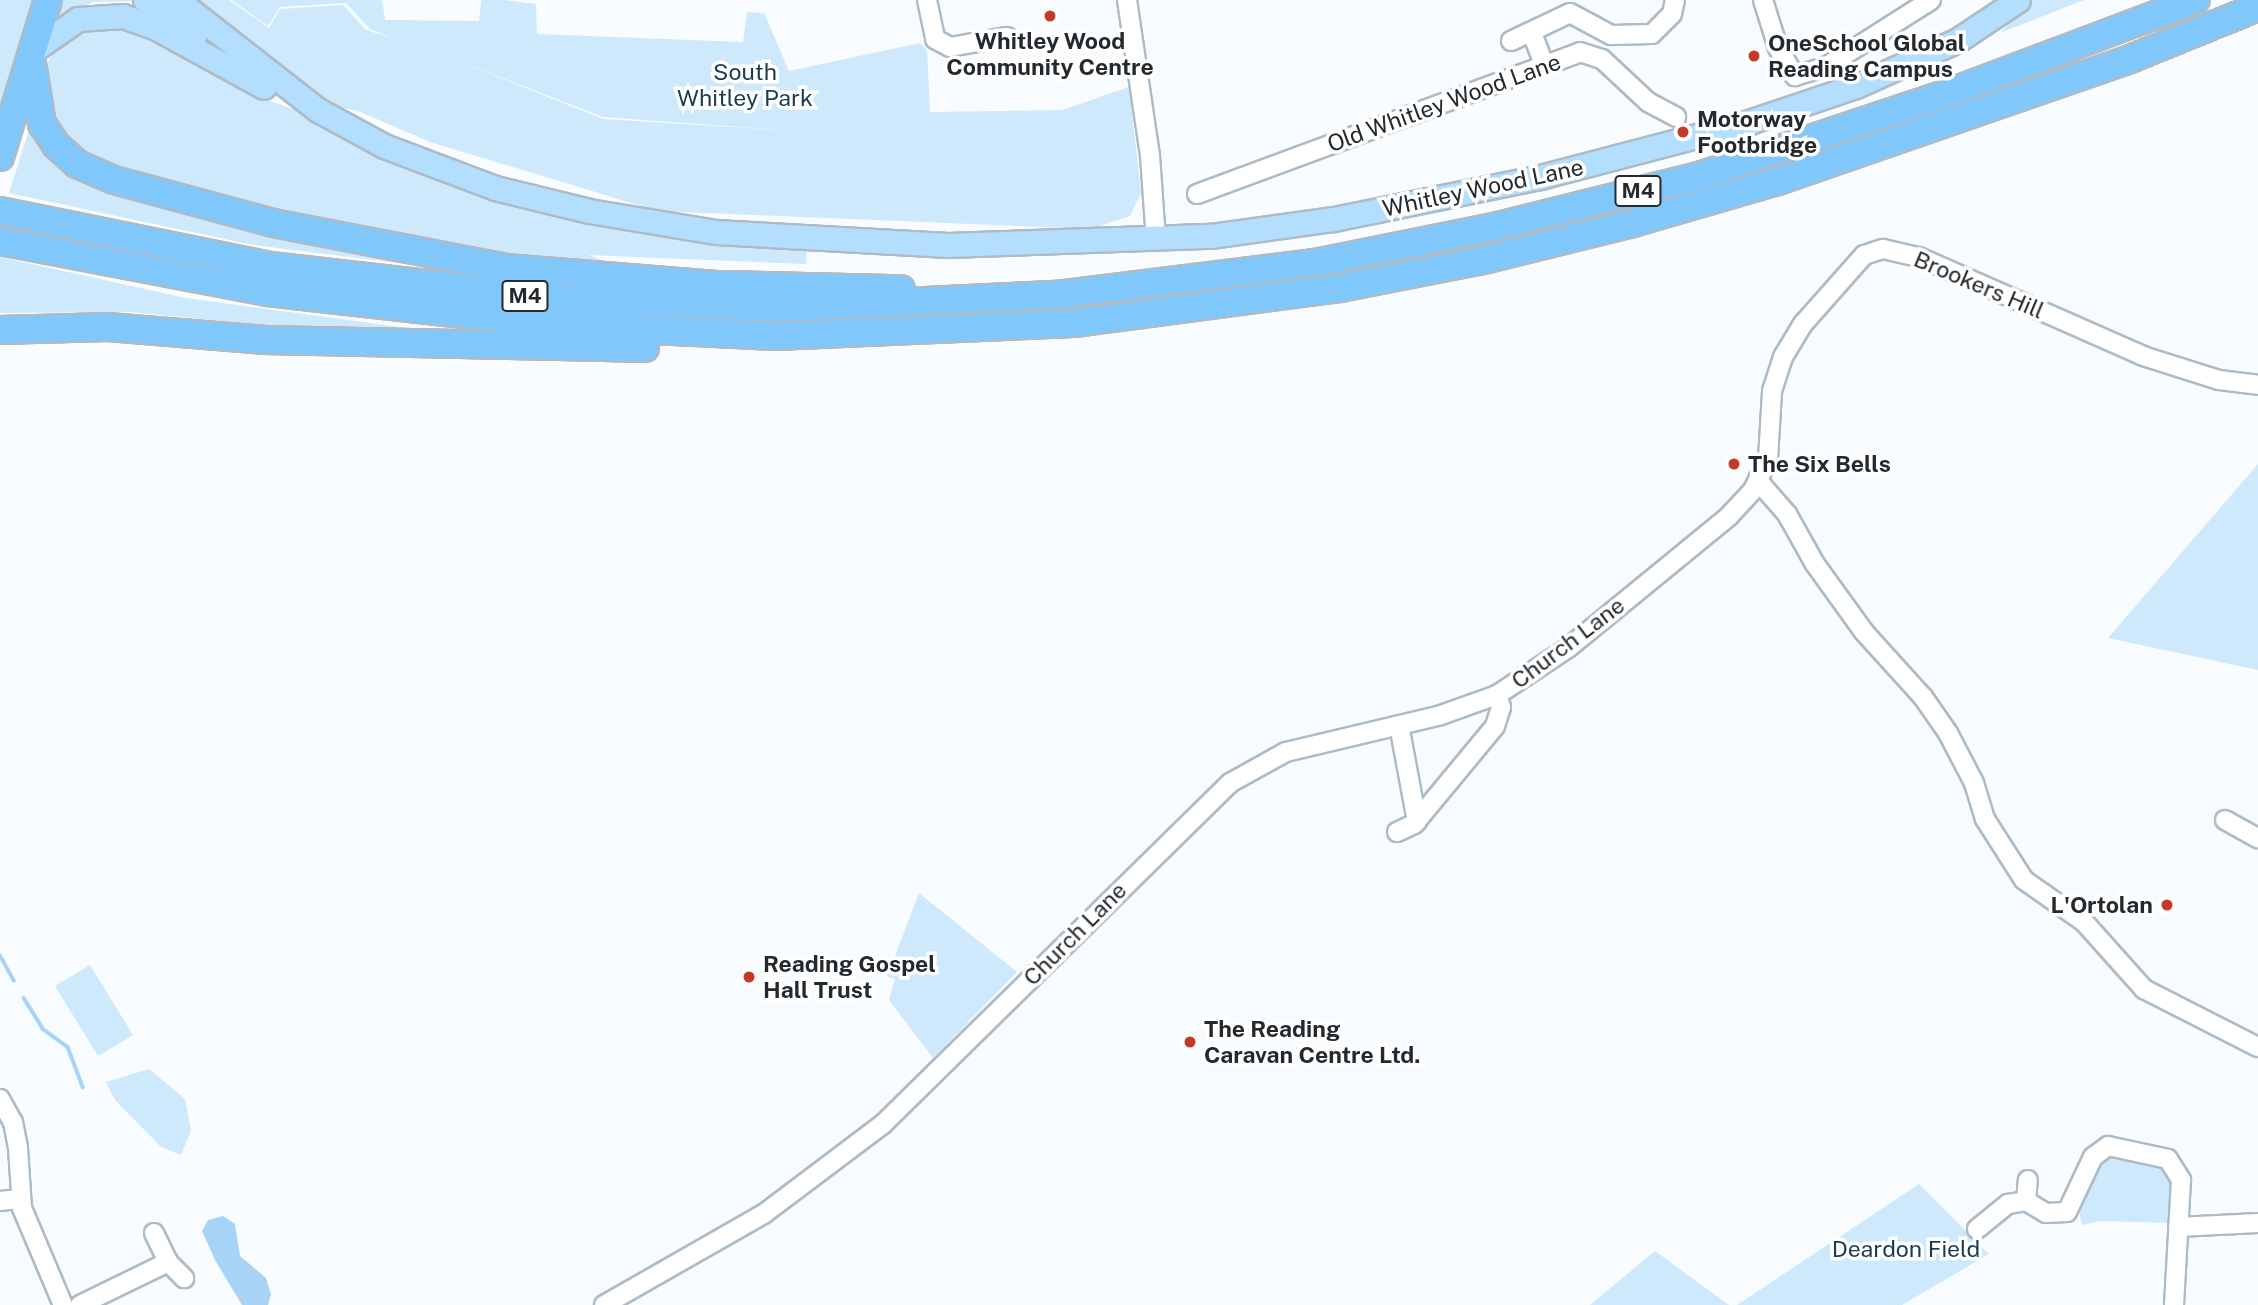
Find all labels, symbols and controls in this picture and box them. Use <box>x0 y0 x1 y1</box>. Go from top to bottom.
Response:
marker: Whitley Wood Community Centre <box>1042 8 1058 24</box>
place label: Whitley Wood Community Centre <box>946 27 1154 81</box>
place label: OneSchool Global Reading Campus <box>1768 29 1965 83</box>
street label: Old Whitley Wood Lane <box>1323 48 1565 158</box>
marker: OneSchool Global Reading Campus <box>1746 48 1762 64</box>
park label: South Whitley Park <box>677 58 813 112</box>
place label: Motorway Footbridge <box>1697 105 1817 159</box>
marker: Motorway Footbridge <box>1675 124 1691 140</box>
street label: Whitley Wood Lane <box>1380 153 1586 223</box>
road number: M4 <box>1614 174 1662 208</box>
street label: Brookers Hill <box>1910 245 2048 325</box>
road number: M4 <box>500 278 550 314</box>
place label: The Six Bells <box>1748 450 1891 478</box>
marker: The Six Bells <box>1726 456 1742 472</box>
street label: Church Lane <box>1506 591 1630 695</box>
street label: Church Lane <box>1018 877 1132 991</box>
place label: L'Ortolan <box>2051 891 2153 919</box>
marker: L'Ortolan <box>2159 897 2175 913</box>
place label: Reading Gospel Hall Trust <box>763 950 936 1004</box>
marker: Reading Gospel Hall Trust <box>741 969 757 985</box>
place label: The Reading Caravan Centre Ltd. <box>1204 1015 1421 1069</box>
marker: The Reading Caravan Centre Ltd. <box>1182 1034 1198 1050</box>
park label: Deardon Field <box>1832 1235 1980 1263</box>

